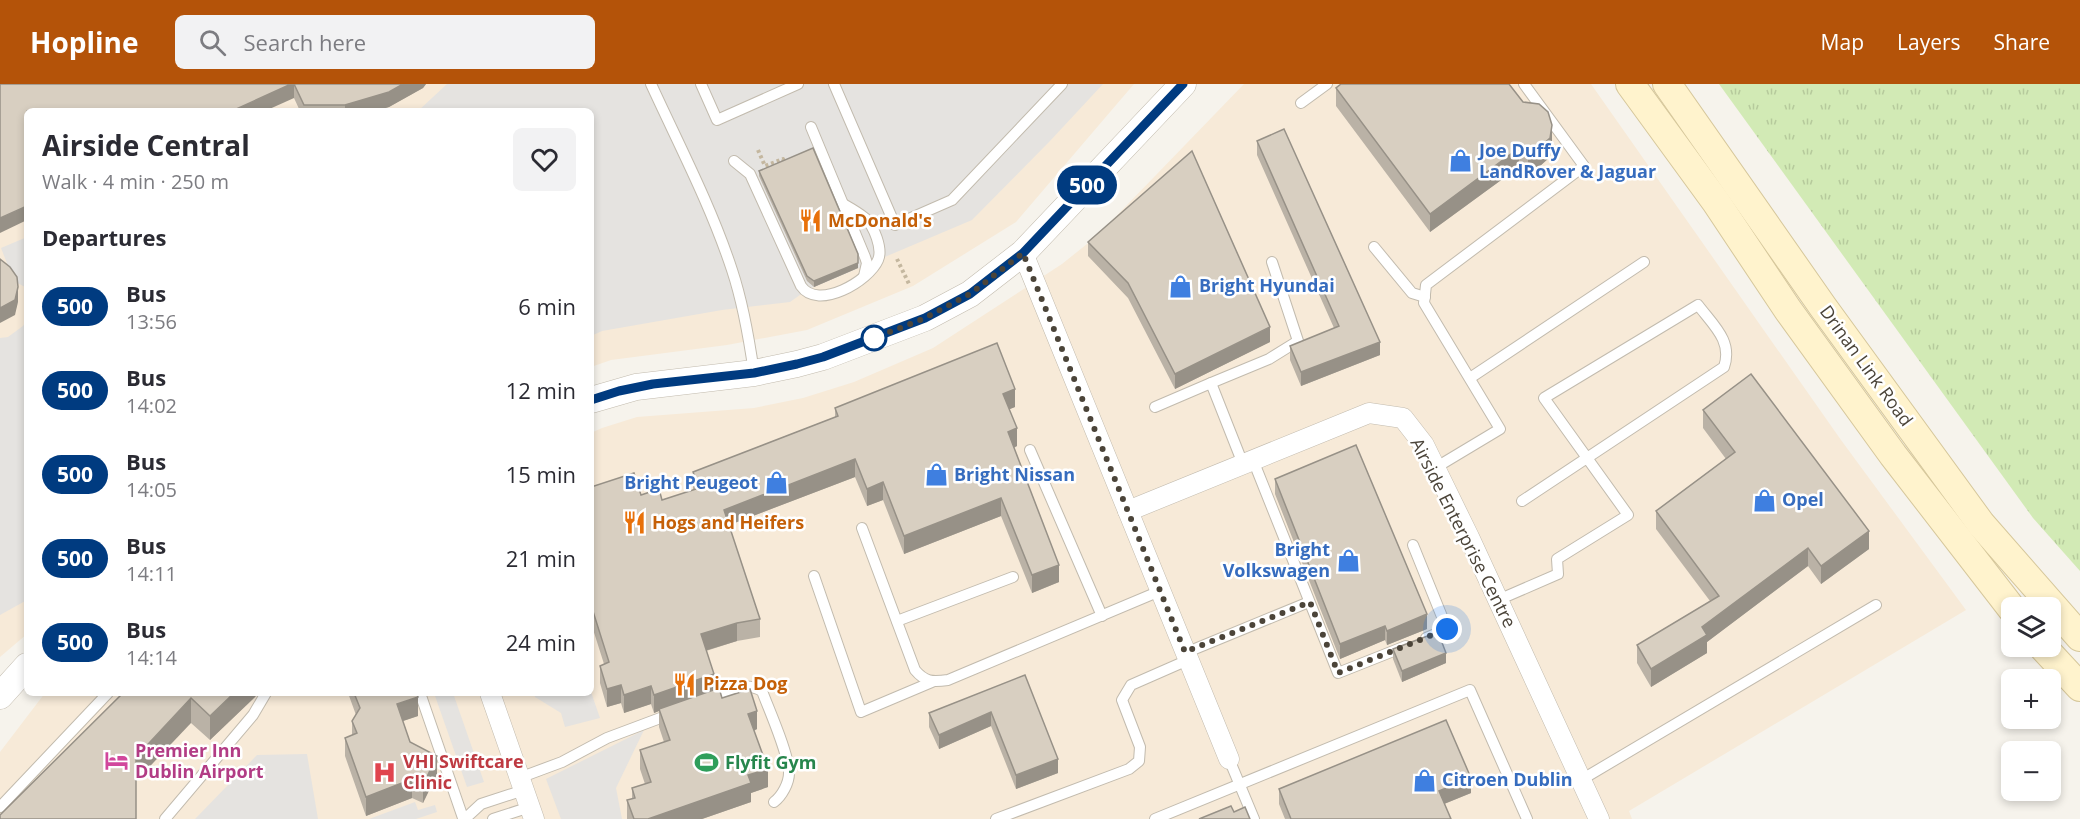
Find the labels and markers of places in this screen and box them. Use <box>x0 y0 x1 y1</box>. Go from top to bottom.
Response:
place label: Joe Duffy LandRover & Jaguar <box>1477 138 1656 183</box>
shop icon: Joe Duffy LandRover & Jaguar <box>1448 148 1474 174</box>
restaurant icon: McDonald's <box>797 208 823 234</box>
place label: McDonald's <box>828 208 932 232</box>
shop icon: Bright Hyundai <box>1168 273 1194 299</box>
place label: Bright Hyundai <box>1199 273 1335 297</box>
unlabelled marker <box>861 325 887 351</box>
shop icon: Bright Nissan <box>923 462 949 488</box>
place label: Bright Nissan <box>954 462 1075 486</box>
place label: Bright Peugeot <box>624 470 758 494</box>
shop icon: Bright Peugeot <box>763 470 789 496</box>
shop icon: Opel <box>1751 487 1777 513</box>
place label: Opel <box>1782 487 1824 511</box>
restaurant icon: Hogs and Heifers <box>621 510 647 536</box>
place label: Hogs and Heifers <box>652 510 804 534</box>
place label: Bright Volkswagen <box>1223 537 1330 582</box>
shop icon: Bright Volkswagen <box>1335 547 1361 573</box>
restaurant icon: Pizza Dog <box>672 671 698 697</box>
place label: Pizza Dog <box>703 671 788 695</box>
place label: Premier Inn Dublin Airport <box>135 738 264 783</box>
hotel icon: Premier Inn Dublin Airport <box>104 748 130 774</box>
place label: VHI Swiftcare Clinic <box>403 749 524 794</box>
sports icon: Flyfit Gym <box>694 750 720 776</box>
place label: Flyfit Gym <box>725 750 817 774</box>
hospital icon: VHI Swiftcare Clinic <box>372 759 398 785</box>
shop icon: Citroen Dublin <box>1411 767 1437 793</box>
place label: Citroen Dublin <box>1442 767 1573 791</box>

